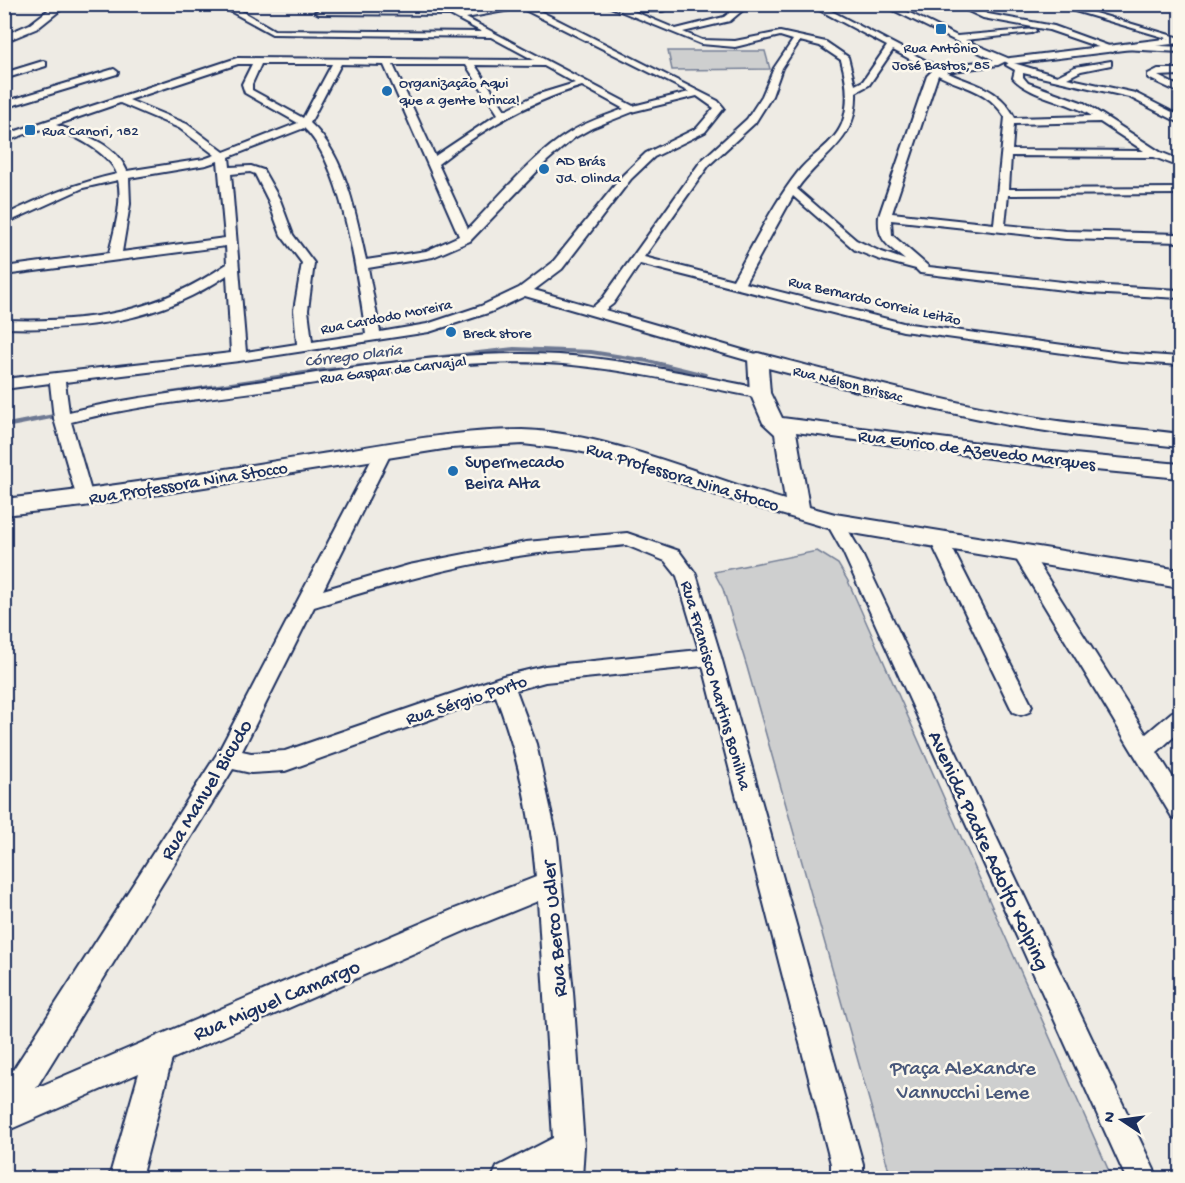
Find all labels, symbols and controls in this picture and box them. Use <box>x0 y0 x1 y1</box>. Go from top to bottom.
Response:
marker: Rua Antônio José Bastos, 85 <box>934 22 948 36</box>
place label: Rua Antônio José Bastos, 85 <box>892 40 990 75</box>
place label: Organização Aqui que a gente brinca! <box>399 75 520 110</box>
marker: Organização Aqui que a gente brinca! <box>380 84 394 98</box>
marker: Rua Canori, 182 <box>23 123 37 137</box>
place label: Rua Canori, 182 <box>42 123 139 141</box>
place label: AD Brás Jd. Olinda <box>556 153 621 188</box>
marker: AD Brás Jd. Olinda <box>537 162 551 176</box>
street label: Rua Bernardo Correia Leitão <box>787 273 963 331</box>
street label: Rua Cardodo Moreira <box>319 296 454 340</box>
marker: Breck store <box>444 325 458 339</box>
place label: Breck store <box>462 325 532 343</box>
water label: Córrego Olaria <box>304 342 404 373</box>
street label: Rua Gaspar de Carvajal <box>319 353 468 389</box>
street label: Rua Nélson Brissac <box>791 363 905 407</box>
street label: Rua Eurico de Azevedo Marques <box>857 426 1098 477</box>
street label: Rua Professora Nina Stocco <box>583 439 781 518</box>
place label: Supermecado Beira Alta <box>464 453 564 495</box>
street label: Rua Professora Nina Stocco <box>88 458 289 511</box>
marker: Supermecado Beira Alta <box>446 464 460 478</box>
street label: Rua Francisco Martins Bonilha <box>675 579 755 794</box>
street label: Rua Sérgio Porto <box>403 672 530 731</box>
street label: Rua Manuel Bicudo <box>156 716 260 866</box>
street label: Avenida Padre Adolfo Kolping <box>920 728 1053 975</box>
street label: Rua Berco Udler <box>538 858 575 998</box>
street label: Rua Miguel Camargo <box>190 956 365 1049</box>
park label: Praça Alexandre Vannucchi Leme <box>889 1058 1037 1107</box>
north arrow <box>1092 1090 1152 1150</box>
text: N <box>1100 1110 1121 1125</box>

